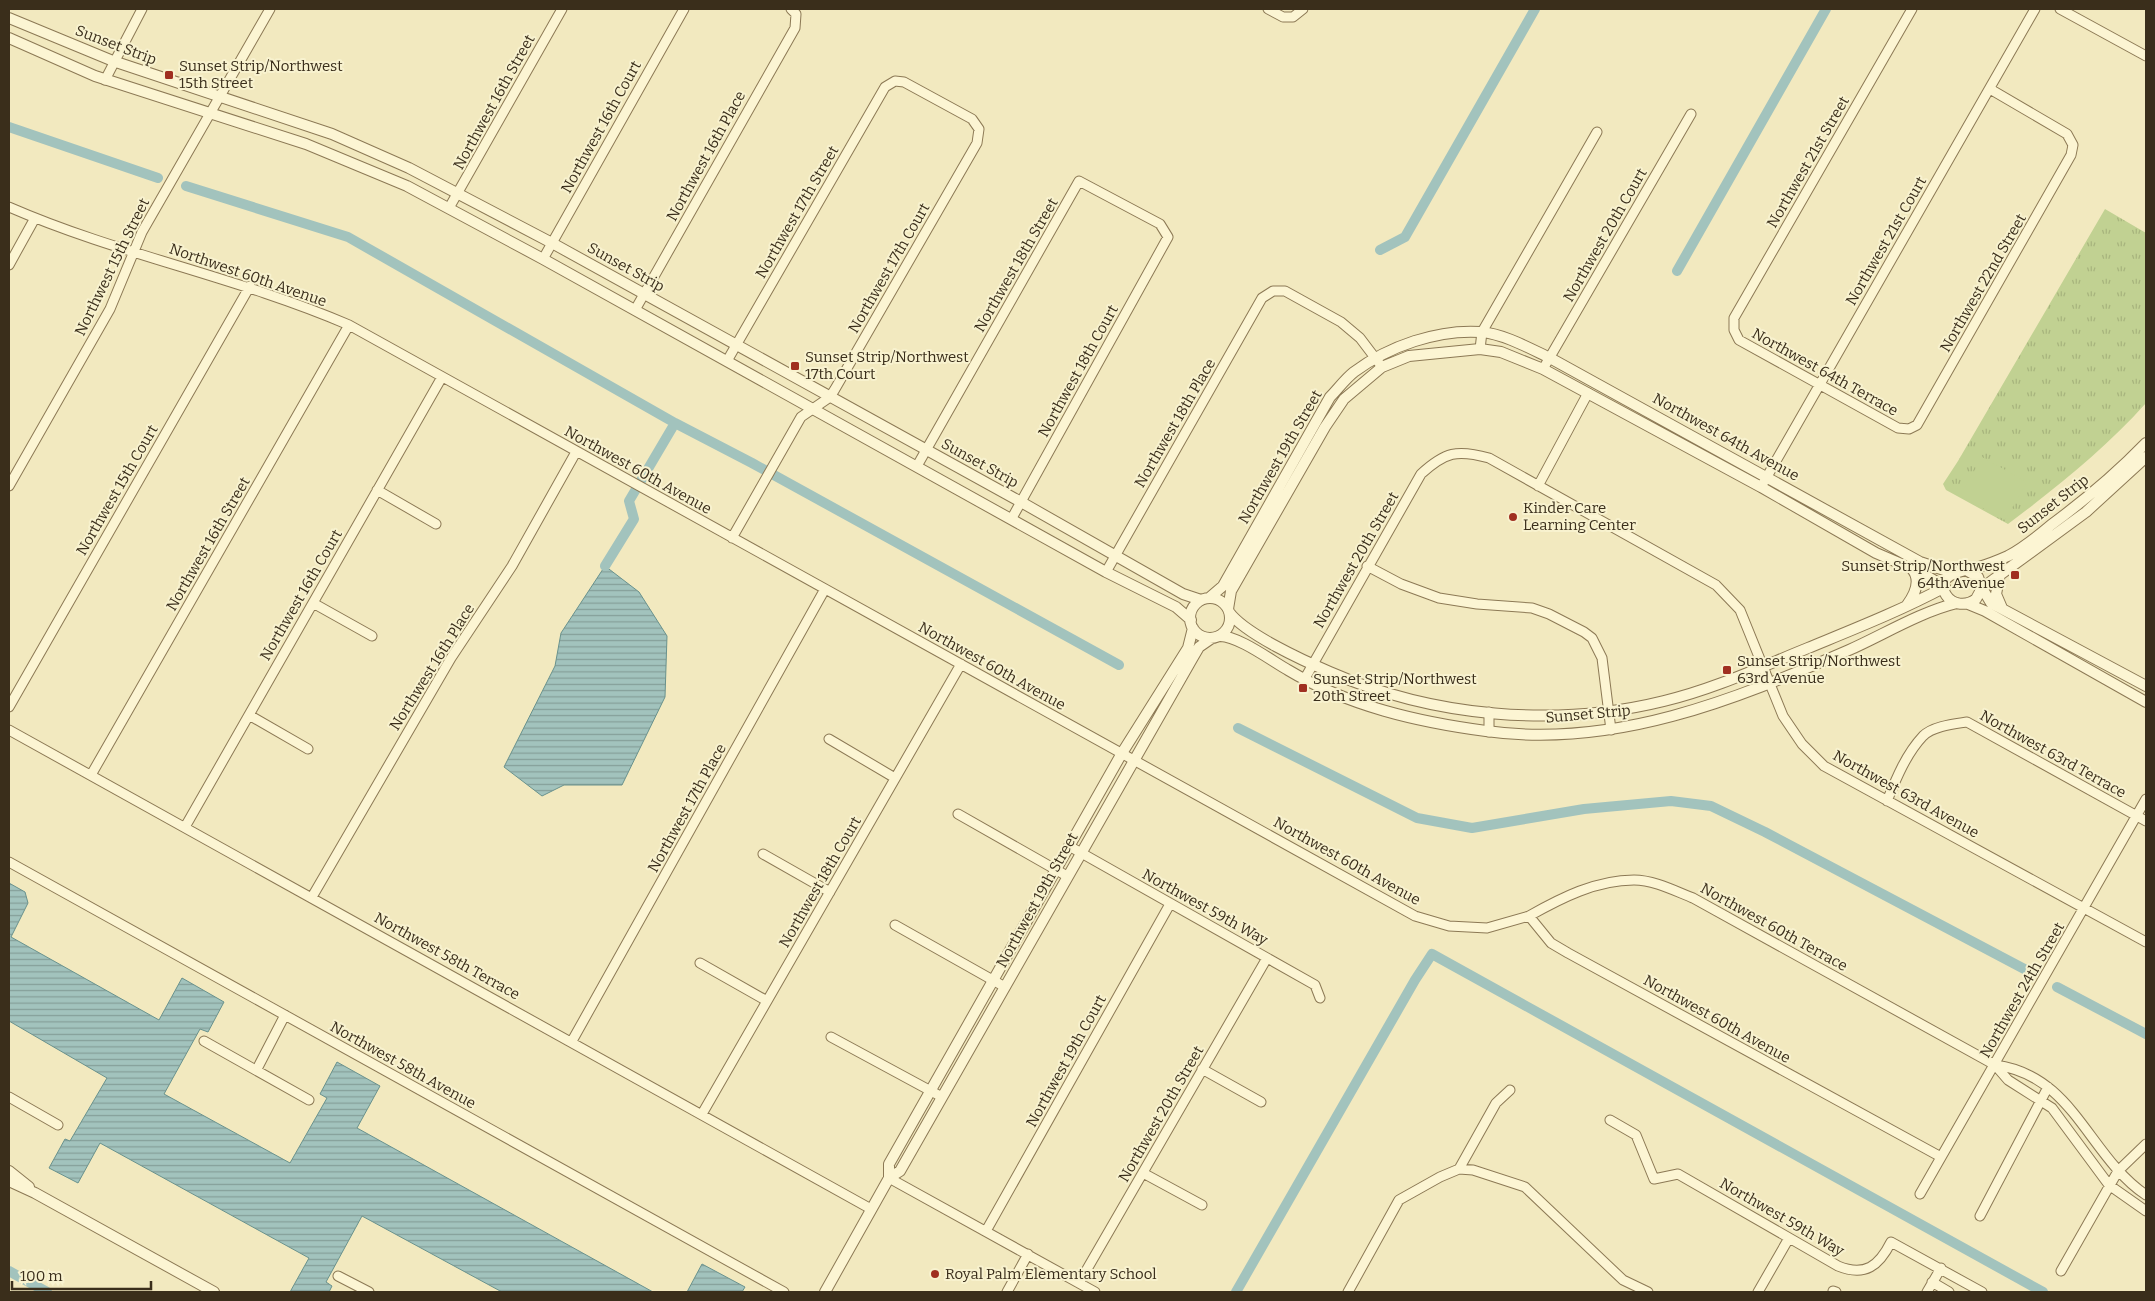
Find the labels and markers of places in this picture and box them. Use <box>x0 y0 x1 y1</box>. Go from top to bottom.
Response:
place label: Sunset Strip/Northwest 15th Street <box>179 57 343 92</box>
marker: Sunset Strip/Northwest 15th Street <box>163 69 175 81</box>
place label: Sunset Strip/Northwest 17th Court <box>805 348 969 383</box>
marker: Sunset Strip/Northwest 17th Court <box>789 360 801 372</box>
place label: Kinder Care Learning Center <box>1523 499 1636 534</box>
marker: Kinder Care Learning Center <box>1507 511 1519 523</box>
place label: Sunset Strip/Northwest 64th Avenue <box>1841 557 2006 592</box>
marker: Sunset Strip/Northwest 64th Avenue <box>2009 569 2021 581</box>
place label: Sunset Strip/Northwest 63rd Avenue <box>1737 652 1901 687</box>
marker: Sunset Strip/Northwest 63rd Avenue <box>1721 664 1733 676</box>
place label: Sunset Strip/Northwest 20th Street <box>1313 670 1477 705</box>
marker: Sunset Strip/Northwest 20th Street <box>1297 682 1309 694</box>
place label: Royal Palm Elementary School <box>945 1265 1157 1283</box>
marker: Royal Palm Elementary School <box>929 1268 941 1280</box>

